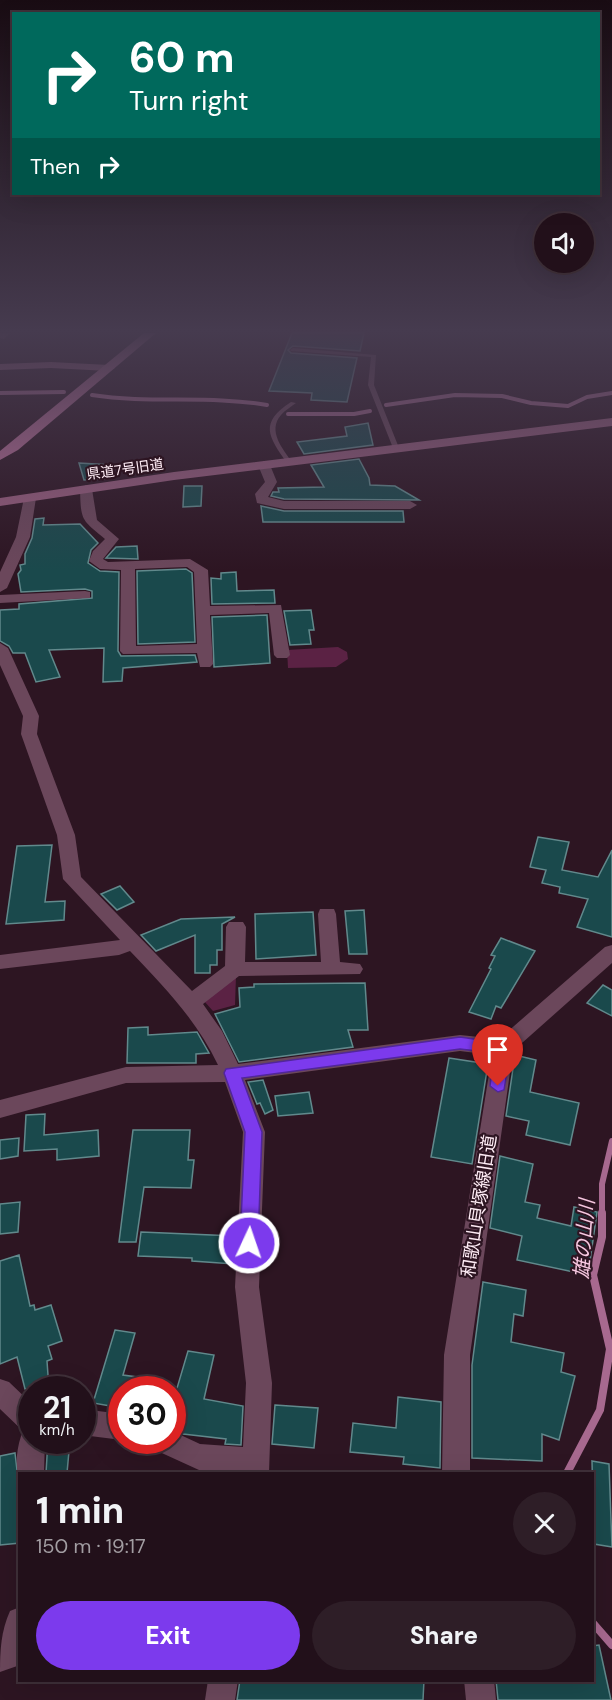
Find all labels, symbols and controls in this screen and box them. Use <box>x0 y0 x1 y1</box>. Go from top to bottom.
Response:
text: 60 m <box>129 30 235 85</box>
icon: right <box>30 36 108 114</box>
text: Turn right <box>129 83 249 118</box>
icon: right <box>92 150 125 183</box>
text: Then <box>30 152 80 181</box>
map controls <box>534 213 594 273</box>
button: sound <box>534 213 594 273</box>
street label: 県道7号旧道 <box>85 455 165 483</box>
pin <box>472 1024 523 1086</box>
icon: arrive <box>481 1033 514 1066</box>
street label: 和歌山貝塚線旧道 <box>456 1133 502 1279</box>
water label: 雄の山川 <box>568 1196 600 1280</box>
position arrow <box>217 1211 281 1275</box>
speed limit sign: 30 <box>108 1376 186 1454</box>
text: 21 <box>43 1388 71 1427</box>
text: km/h <box>39 1420 75 1440</box>
text: 1 min <box>36 1487 124 1534</box>
button: close <box>513 1492 576 1555</box>
text: 150 m · 19:17 <box>36 1533 146 1559</box>
button: Exit <box>36 1601 300 1670</box>
button: Share <box>312 1601 576 1670</box>

